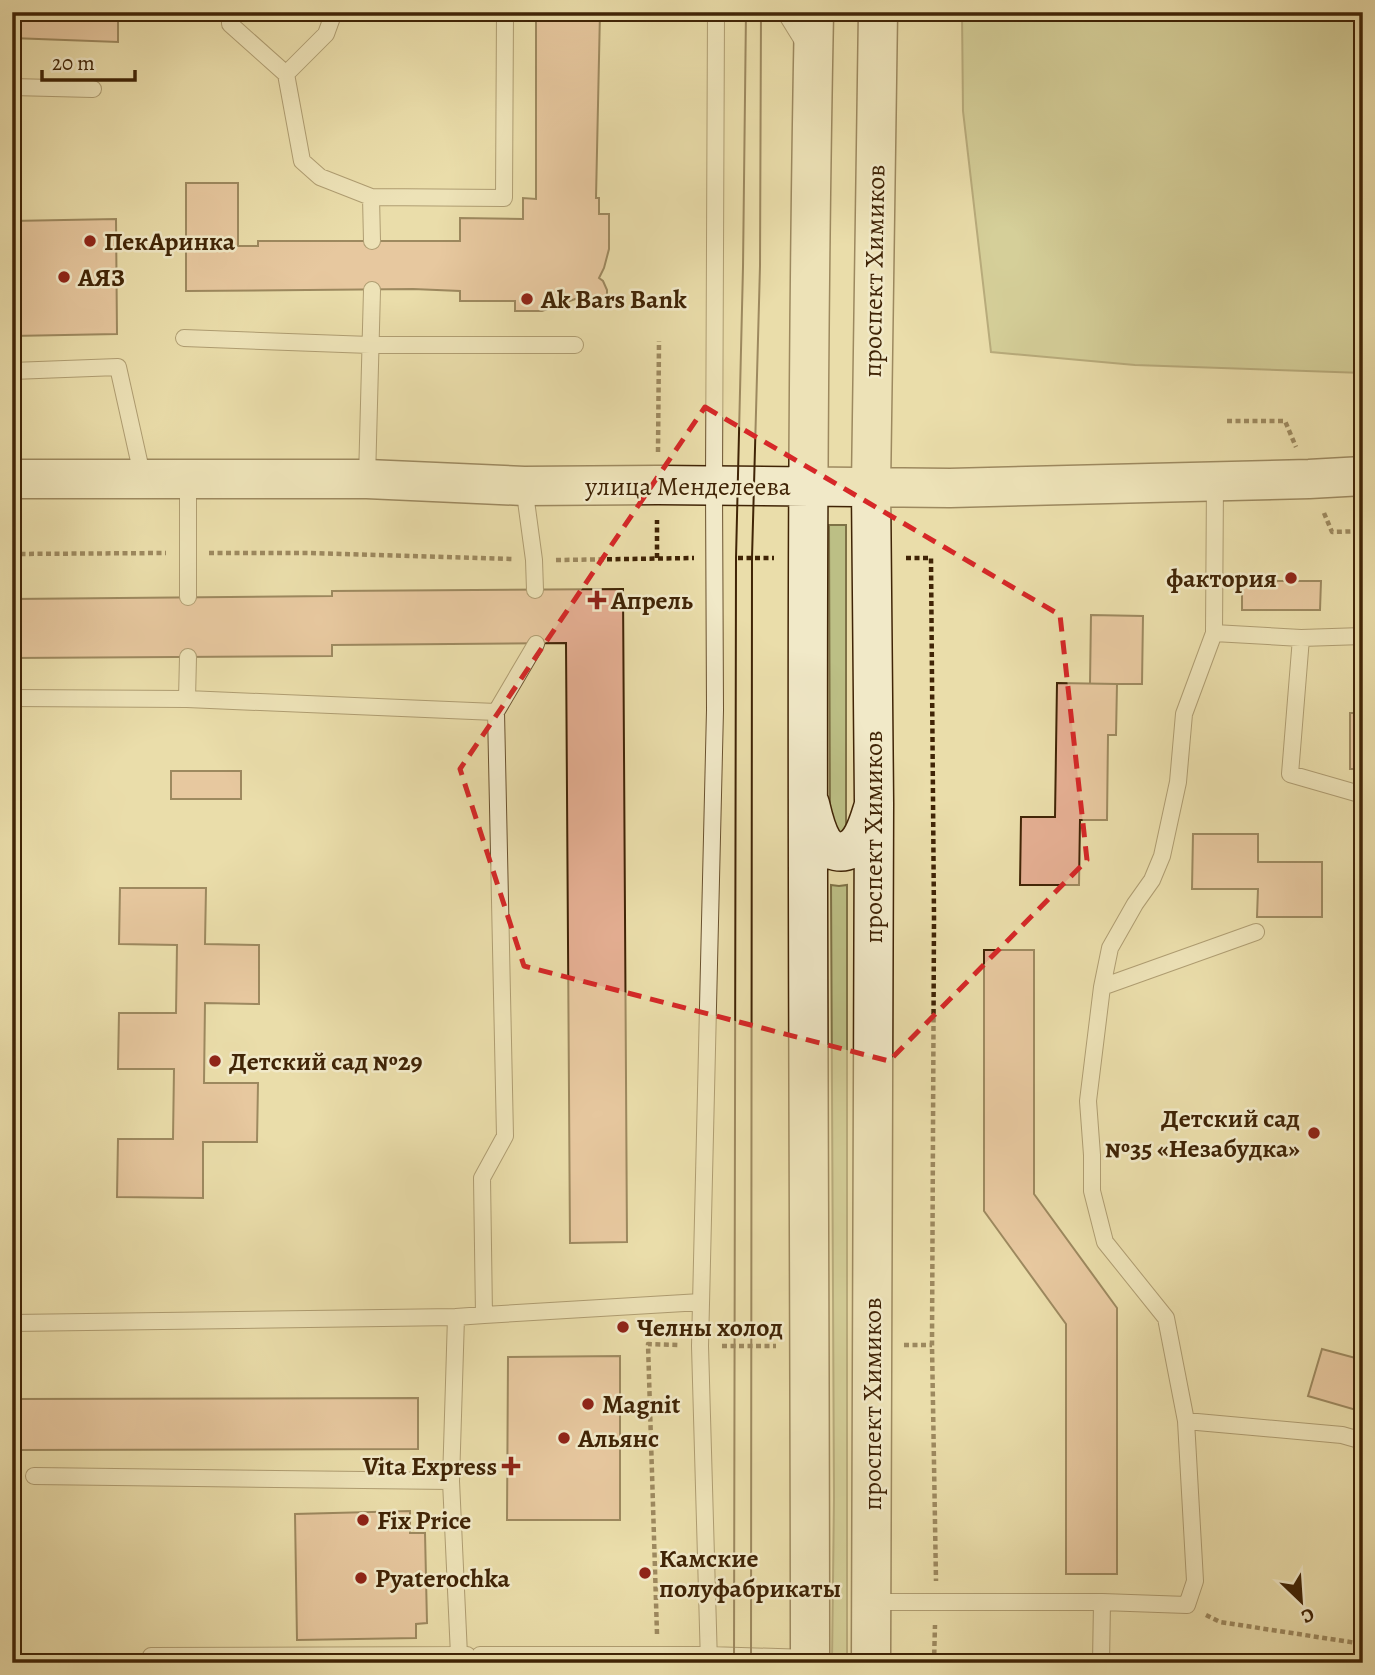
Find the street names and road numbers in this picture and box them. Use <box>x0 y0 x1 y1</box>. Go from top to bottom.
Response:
street label: проспект Химиков <box>855 164 893 378</box>
street label: улица Менделеева <box>584 469 791 504</box>
street label: проспект Химиков <box>856 730 891 944</box>
street label: проспект Химиков <box>855 1297 890 1511</box>

